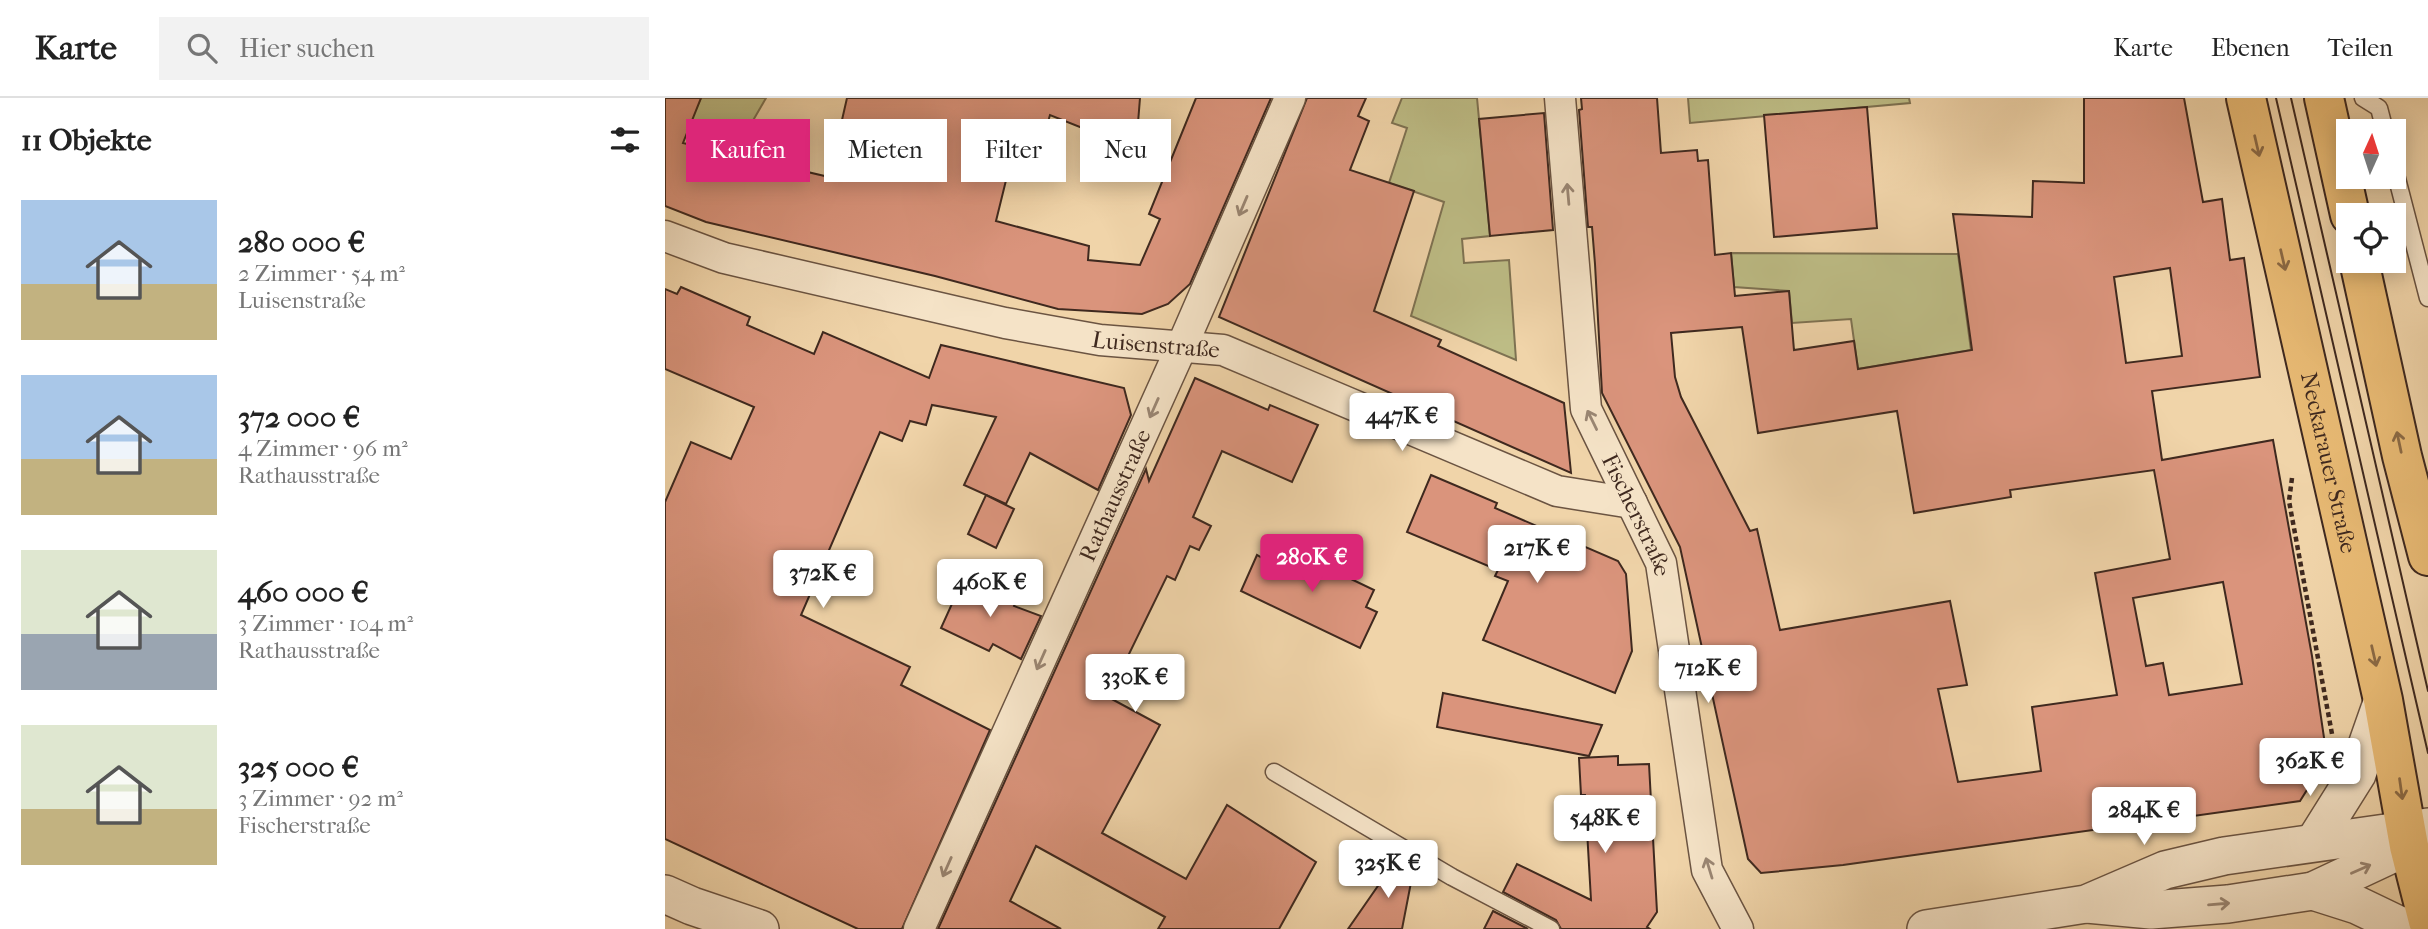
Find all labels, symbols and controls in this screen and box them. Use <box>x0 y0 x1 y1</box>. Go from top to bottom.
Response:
search box <box>159 17 649 80</box>
text: Karte <box>35 29 117 68</box>
icon: search <box>183 29 221 67</box>
text: Hier suchen <box>239 33 375 64</box>
text: Karte <box>2113 34 2173 62</box>
text: Ebenen <box>2211 34 2290 62</box>
text: Teilen <box>2328 34 2393 62</box>
chip: Kaufen <box>686 119 810 182</box>
chip: Mieten <box>824 119 947 182</box>
chip: Filter <box>961 119 1066 182</box>
chip: Neu <box>1080 119 1171 182</box>
north arrow <box>2336 119 2406 189</box>
map controls <box>2336 119 2406 273</box>
icon: filters <box>606 121 644 159</box>
text: 11 Objekte <box>21 123 152 158</box>
one-way arrow <box>2251 134 2264 157</box>
one-way arrow <box>1561 183 1574 206</box>
one-way arrow <box>1236 194 1249 216</box>
button: locate <box>2336 203 2406 273</box>
text: 280 000 € <box>238 225 365 260</box>
icon: home <box>77 228 161 312</box>
one-way arrow <box>2276 248 2290 271</box>
text: 2 Zimmer · 54 m² <box>238 260 405 287</box>
text: Luisenstraße <box>238 287 366 314</box>
street label: Luisenstraße <box>1090 326 1221 364</box>
street label: Neckarauer Straße <box>2295 370 2362 556</box>
pin: 447K € <box>1345 394 1459 453</box>
one-way arrow <box>1147 397 1160 418</box>
text: 372 000 € <box>238 400 360 435</box>
text: 447K € <box>1365 402 1439 429</box>
icon: home <box>77 403 161 487</box>
one-way arrow <box>1584 409 1597 430</box>
street label: Rathausstraße <box>1074 425 1157 566</box>
one-way arrow <box>2391 431 2405 454</box>
text: 4 Zimmer · 96 m² <box>238 435 408 462</box>
street label: Fischerstraße <box>1596 450 1676 578</box>
text: Rathausstraße <box>238 462 380 489</box>
pin: 217K € <box>1480 526 1594 585</box>
pin: 280K € <box>1255 534 1369 594</box>
text: 217K € <box>1504 534 1570 561</box>
text: 280K € <box>1276 543 1348 570</box>
pin: 372K € <box>766 550 880 610</box>
text: 372K € <box>789 559 857 586</box>
pin: 460K € <box>933 560 1047 619</box>
text: 460K € <box>953 568 1027 595</box>
text: 460 000 € <box>238 575 369 610</box>
icon: home <box>77 578 161 662</box>
text: 3 Zimmer · 104 m² <box>238 610 413 637</box>
text: Rathausstraße <box>238 637 380 664</box>
one-way arrow <box>2367 644 2381 667</box>
pin: 712K € <box>1651 646 1765 705</box>
one-way arrow <box>1034 649 1047 670</box>
pin: 330K € <box>1078 654 1192 714</box>
text: 712K € <box>1675 654 1741 681</box>
text: 330K € <box>1102 663 1168 690</box>
pin: 362K € <box>2253 738 2367 798</box>
text: 362K € <box>2275 747 2345 774</box>
text: 325 000 € <box>238 750 359 785</box>
icon: home <box>77 753 161 837</box>
one-way arrow <box>2394 777 2407 800</box>
text: 3 Zimmer · 92 m² <box>238 785 403 812</box>
pin: 284K € <box>2087 788 2201 847</box>
pin: 548K € <box>1548 796 1662 855</box>
text: 284K € <box>2108 796 2180 823</box>
text: 548K € <box>1570 804 1640 831</box>
text: Fischerstraße <box>238 812 371 839</box>
pin: 325K € <box>1331 840 1445 900</box>
text: 325K € <box>1355 849 1421 876</box>
one-way arrow <box>940 856 953 878</box>
one-way arrow <box>1701 857 1714 879</box>
one-way arrow <box>2350 862 2371 875</box>
one-way arrow <box>2207 897 2230 910</box>

